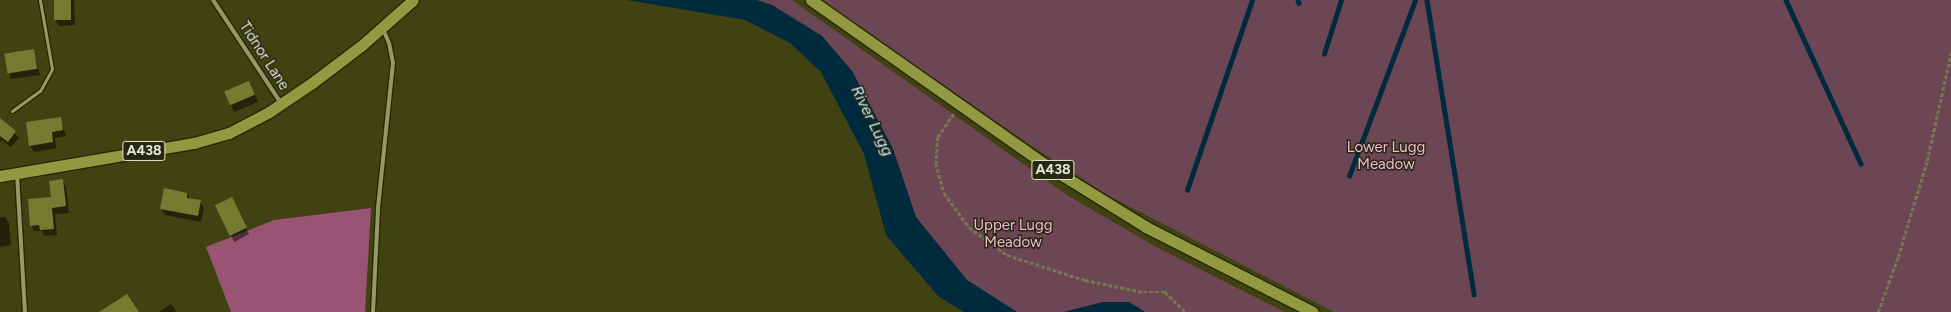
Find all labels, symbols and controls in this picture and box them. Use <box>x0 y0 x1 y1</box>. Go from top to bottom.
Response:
street label: Tidnor Lane <box>235 18 293 94</box>
water label: River Lugg <box>847 83 897 159</box>
park label: Lower Lugg Meadow <box>1347 138 1425 173</box>
road number: A438 <box>122 139 166 163</box>
road number: A438 <box>1031 158 1075 182</box>
park label: Upper Lugg Meadow <box>973 216 1053 251</box>

